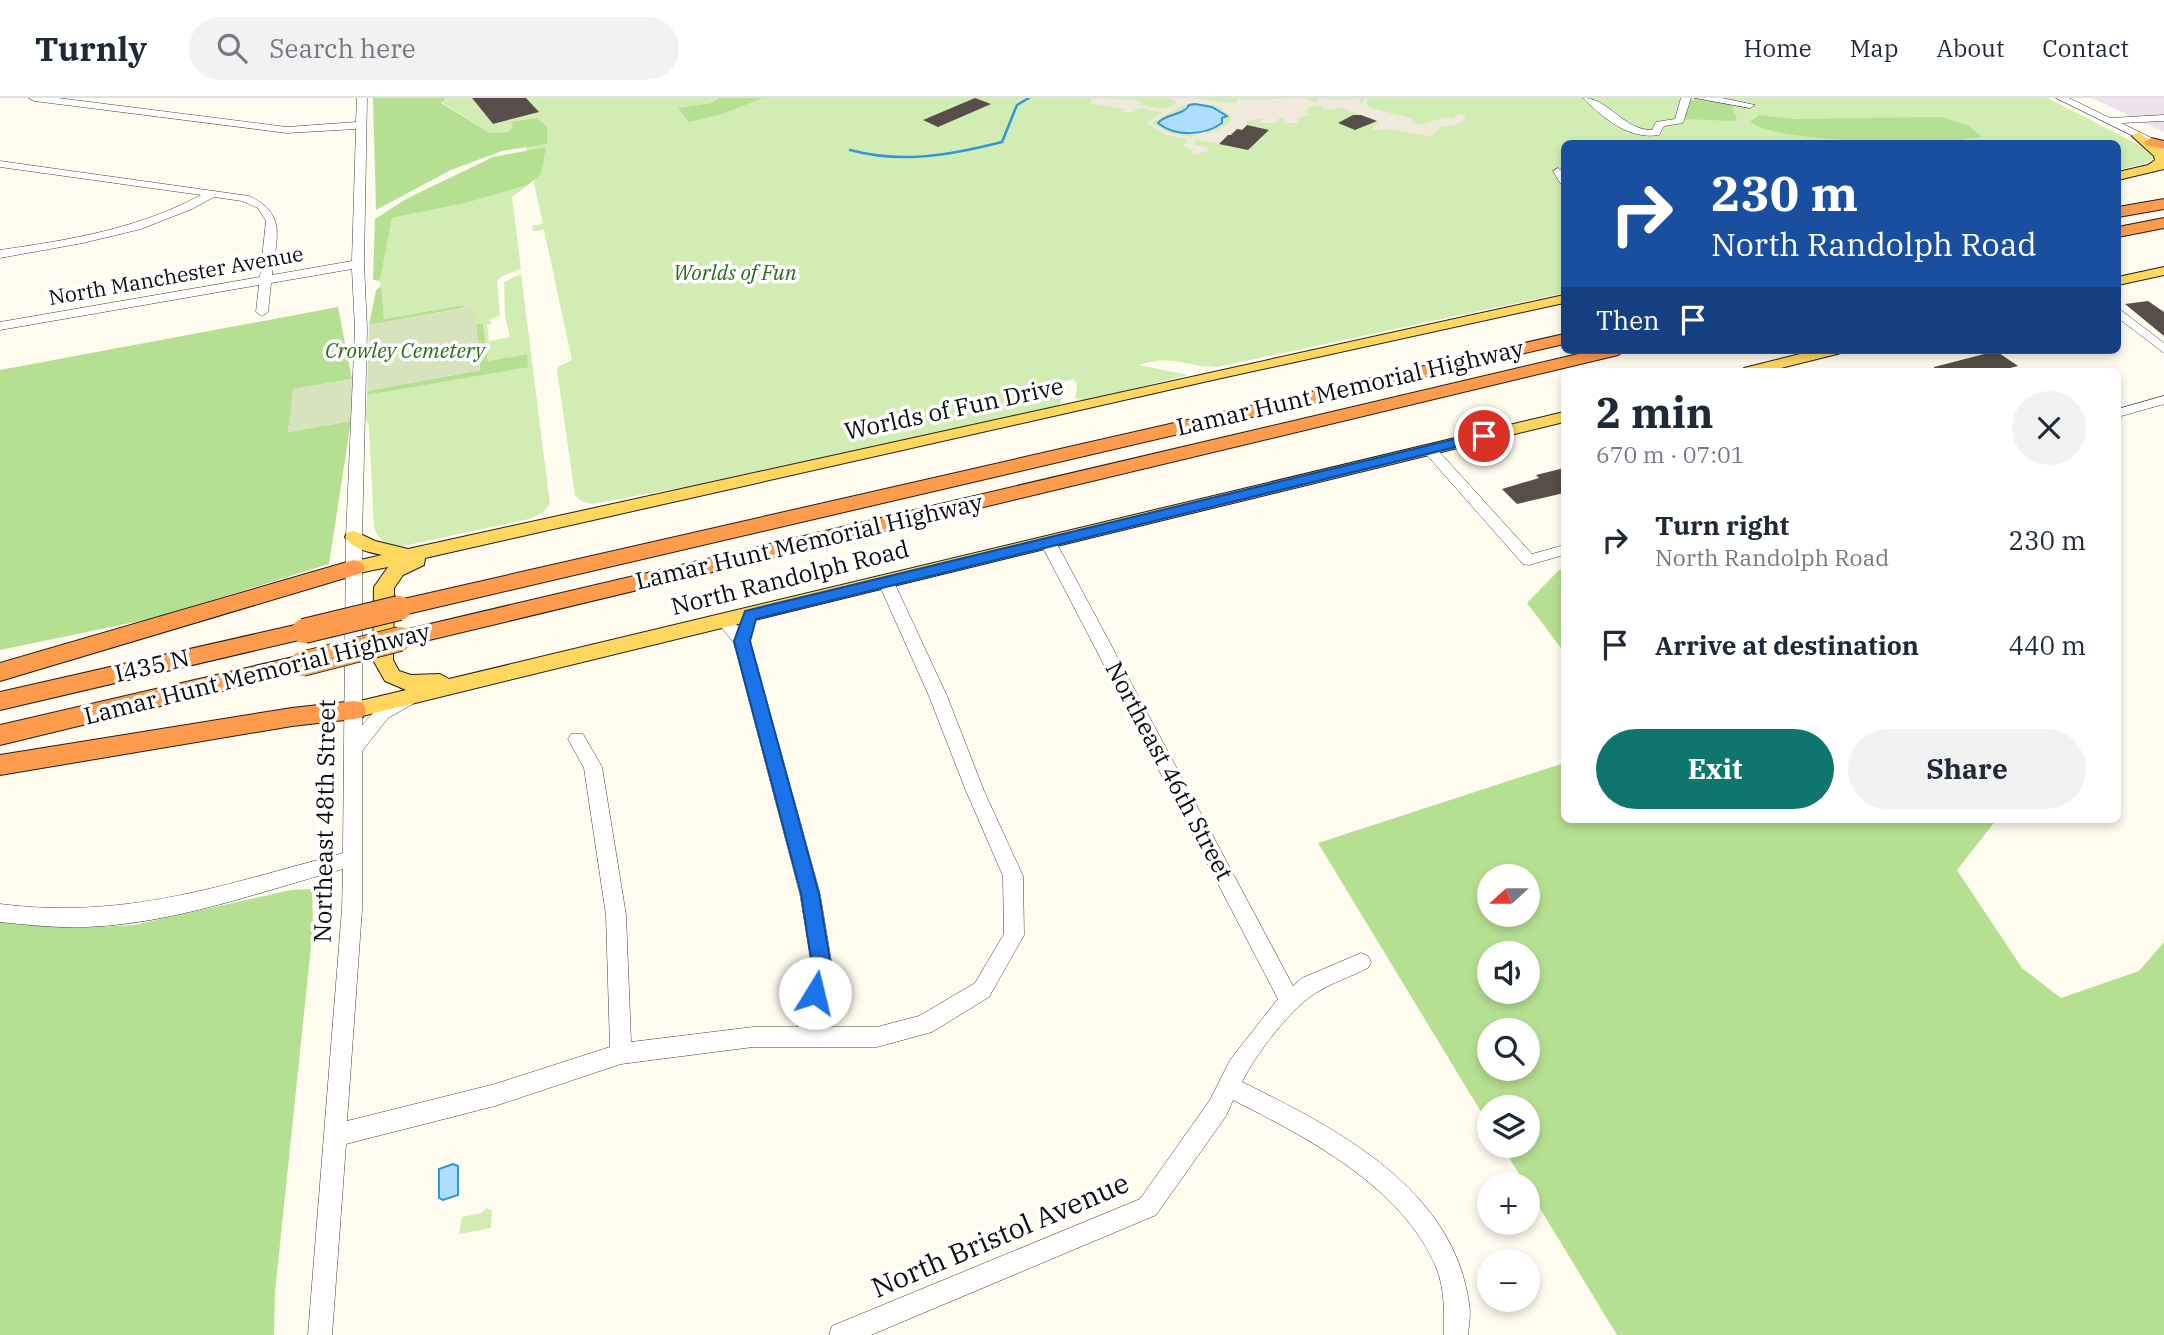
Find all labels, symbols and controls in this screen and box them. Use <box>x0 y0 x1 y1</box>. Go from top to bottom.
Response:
search box <box>189 17 679 80</box>
text: Turnly <box>35 27 147 70</box>
icon: search <box>213 29 251 67</box>
text: Search here <box>269 31 416 65</box>
text: Home <box>1744 32 1812 64</box>
text: Map <box>1850 32 1898 64</box>
text: About <box>1936 32 2004 64</box>
text: Contact <box>2042 32 2129 64</box>
text: 230 m <box>1711 161 1858 224</box>
icon: right <box>1596 168 1687 259</box>
text: North Randolph Road <box>1711 223 2037 265</box>
street label: North Manchester Avenue <box>46 239 305 311</box>
park label: Worlds of Fun <box>673 258 797 286</box>
icon: arrive <box>1674 301 1712 339</box>
text: Then <box>1596 303 1660 337</box>
street label: Lamar Hunt Memorial Highway <box>1173 331 1527 443</box>
park label: Crowley Cemetery <box>325 336 487 364</box>
street label: Worlds of Fun Drive <box>841 369 1066 447</box>
text: 2 min <box>1596 385 1714 440</box>
button: close <box>2012 391 2086 465</box>
pin <box>1454 406 1514 466</box>
icon: arrive <box>1465 417 1503 455</box>
text: 670 m · 07:01 <box>1596 439 1745 469</box>
street label: Lamar Hunt Memorial Highway <box>632 485 986 597</box>
text: Turn right <box>1655 508 1789 542</box>
icon: right <box>1596 521 1634 559</box>
text: 230 m <box>2008 523 2086 557</box>
street label: North Randolph Road <box>667 532 912 622</box>
text: North Randolph Road <box>1655 542 1889 572</box>
street label: Lamar Hunt Memorial Highway <box>81 614 433 732</box>
icon: arrive <box>1596 626 1634 664</box>
text: Arrive at destination <box>1655 628 1919 662</box>
text: 440 m <box>2008 628 2086 662</box>
street label: I435 N <box>111 641 192 689</box>
street label: Northeast 46th Street <box>1099 656 1241 886</box>
street label: Northeast 48th Street <box>306 699 342 943</box>
button: Exit <box>1596 729 1834 809</box>
button: Share <box>1848 729 2086 809</box>
north arrow <box>1477 864 1540 928</box>
map controls <box>1477 864 1540 1312</box>
button: sound <box>1477 941 1540 1004</box>
position arrow <box>778 956 852 1030</box>
button: search <box>1477 1018 1540 1081</box>
button: layers <box>1477 1095 1540 1158</box>
street label: North Bristol Avenue <box>865 1164 1134 1306</box>
button: + <box>1477 1172 1540 1235</box>
button: − <box>1477 1249 1540 1312</box>

